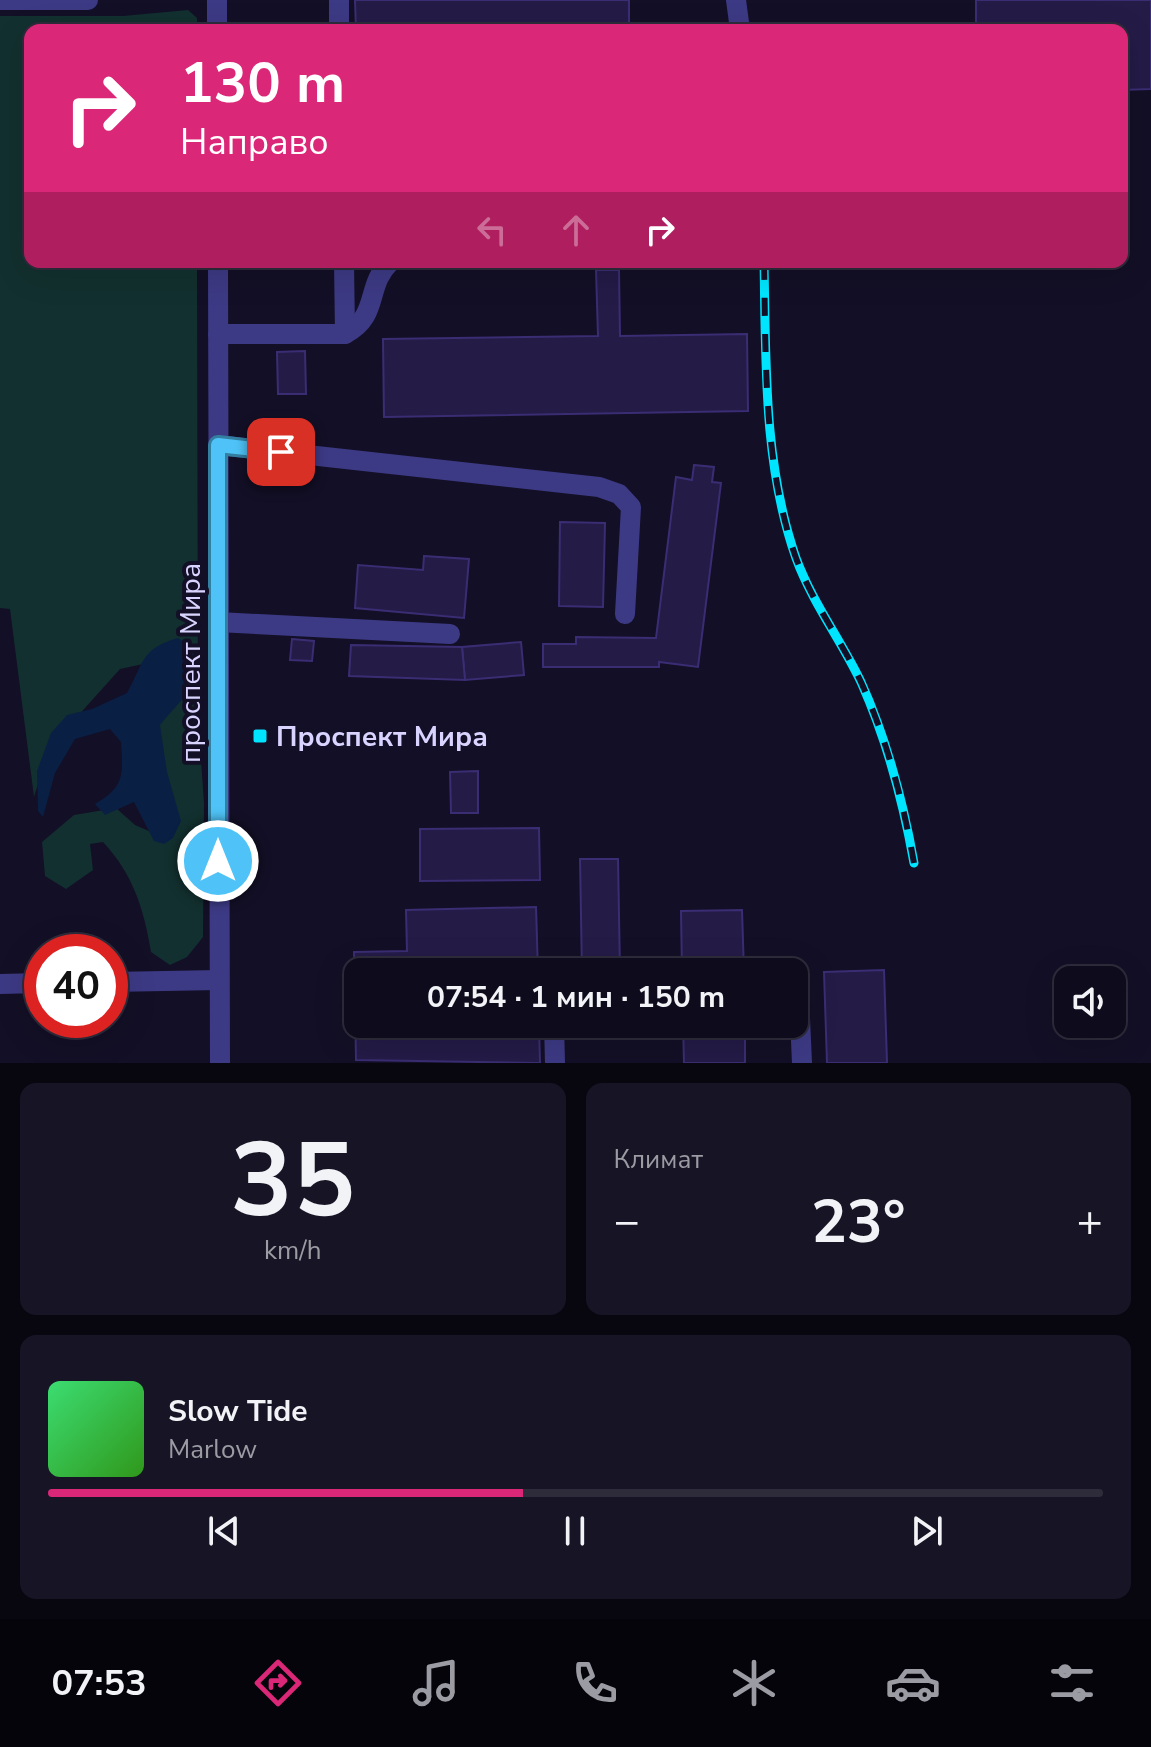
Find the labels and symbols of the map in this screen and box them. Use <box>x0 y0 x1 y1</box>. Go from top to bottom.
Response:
pin <box>247 418 315 486</box>
street label: проспект Мира <box>172 563 210 763</box>
place label: Проспект Мира <box>276 718 488 756</box>
marker: Проспект Мира <box>251 727 269 745</box>
position arrow <box>176 819 260 903</box>
speed limit sign: 40 <box>24 934 128 1038</box>

